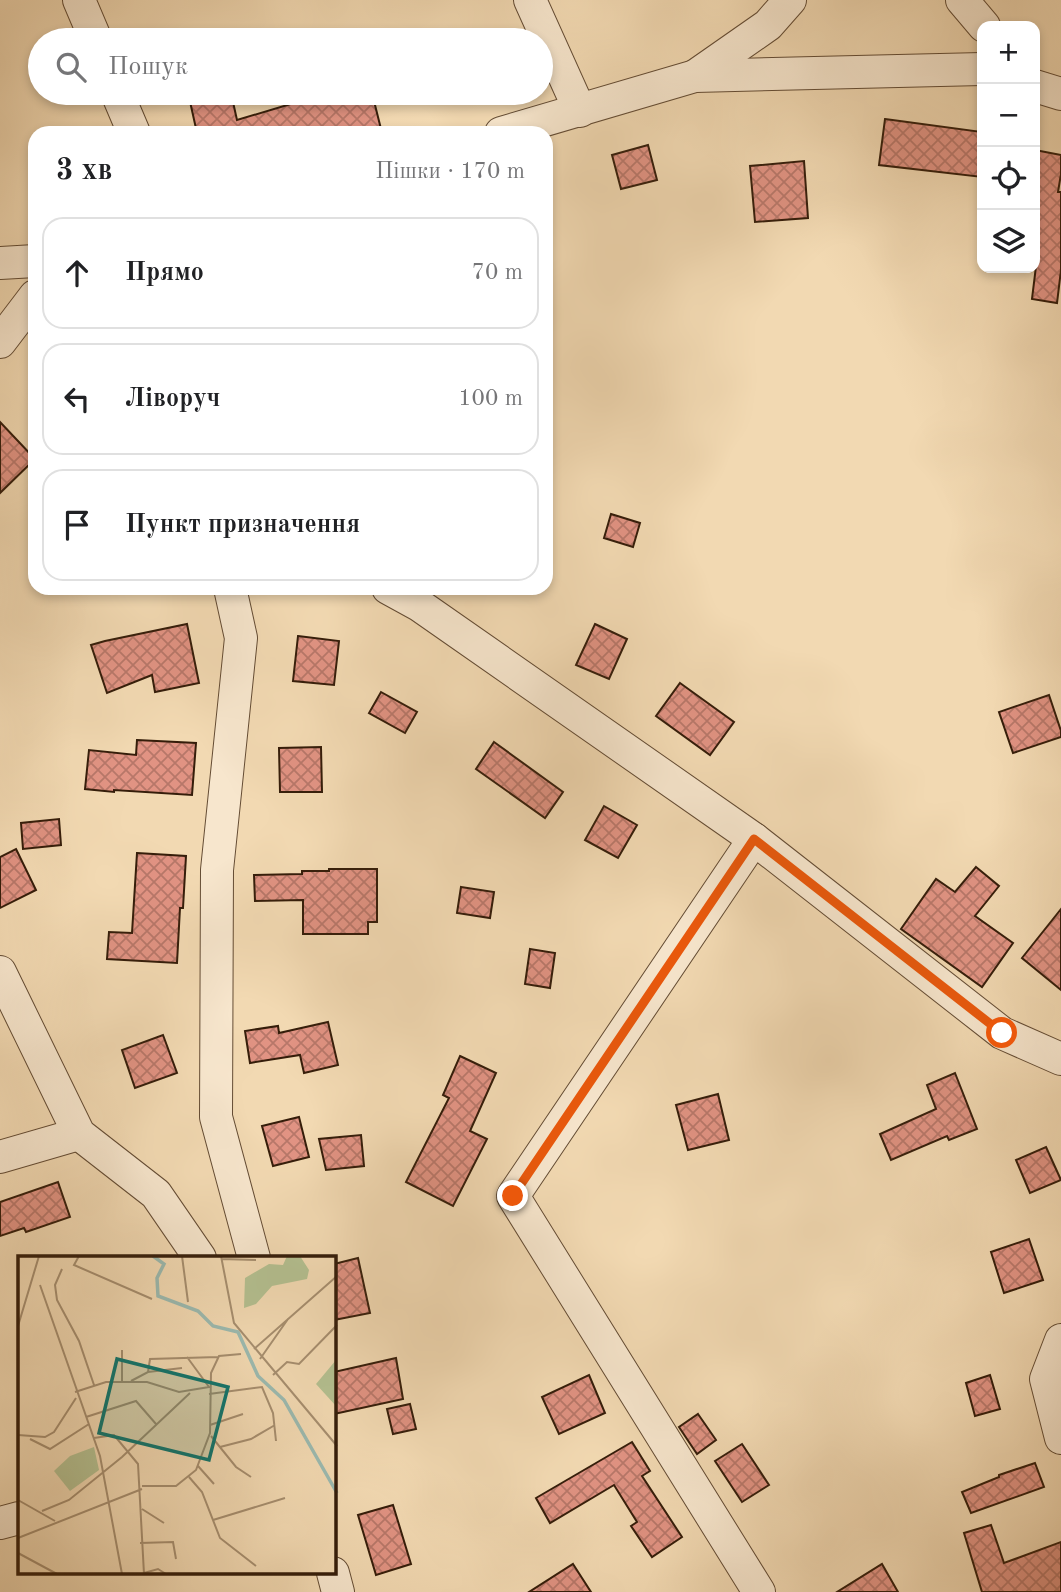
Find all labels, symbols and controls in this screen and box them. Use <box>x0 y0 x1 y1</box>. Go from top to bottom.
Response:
map controls <box>977 21 1040 273</box>
button: + <box>977 21 1040 84</box>
search box <box>28 28 553 105</box>
icon: search <box>52 48 90 86</box>
text: Пошук <box>108 54 188 80</box>
button: − <box>977 84 1040 147</box>
button: locate <box>977 147 1040 210</box>
text: 3 хв <box>56 156 112 186</box>
text: Пішки · 170 m <box>375 160 525 183</box>
button: layers <box>977 210 1040 273</box>
icon: ahead <box>58 254 96 292</box>
text: Прямо <box>125 260 204 286</box>
text: 70 m <box>472 261 523 284</box>
icon: left <box>58 380 96 418</box>
text: Ліворуч <box>125 386 220 412</box>
text: 100 m <box>458 387 523 410</box>
icon: arrive <box>58 506 96 544</box>
text: Пункт призначення <box>125 512 360 538</box>
route start <box>986 1017 1017 1048</box>
route end <box>497 1180 528 1211</box>
inset map <box>18 1256 336 1574</box>

